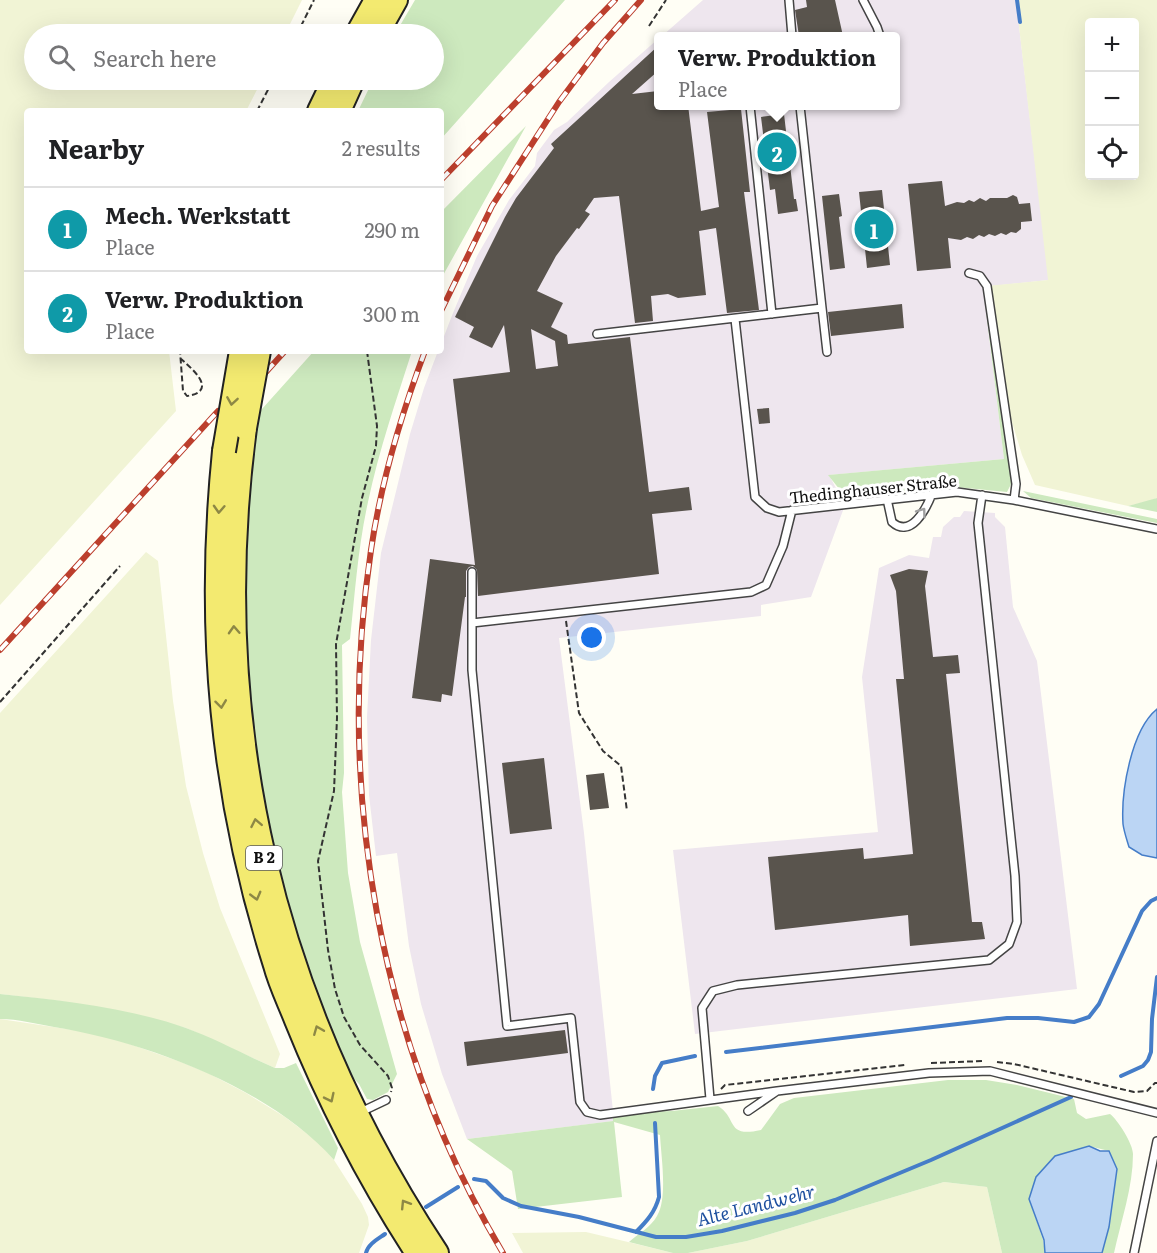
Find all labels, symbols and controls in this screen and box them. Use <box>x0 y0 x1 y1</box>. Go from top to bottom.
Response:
map controls <box>1085 18 1139 180</box>
button: + <box>1085 18 1139 72</box>
search box <box>24 24 444 90</box>
popup <box>654 32 900 110</box>
text: Verw. Produktion <box>678 40 876 73</box>
icon: search <box>45 41 78 74</box>
text: Search here <box>93 41 216 74</box>
button: − <box>1085 72 1139 126</box>
text: Place <box>678 73 727 103</box>
button: locate <box>1085 126 1139 180</box>
text: Nearby <box>48 128 144 167</box>
pin: 2 <box>758 130 796 174</box>
text: 2 results <box>342 132 420 162</box>
text: Mech. Werkstatt <box>105 198 290 231</box>
pin: 1 <box>854 206 894 252</box>
text: 1 <box>63 214 72 244</box>
text: 290 m <box>364 214 420 244</box>
text: Place <box>105 231 155 261</box>
text: Verw. Produktion <box>105 282 303 315</box>
text: 2 <box>62 298 73 328</box>
text: 300 m <box>363 298 420 328</box>
text: Place <box>105 315 155 345</box>
one-way arrow <box>226 396 238 405</box>
street label: Thedinghauser Straße <box>788 467 958 509</box>
one-way arrow <box>212 505 225 514</box>
one-way arrow <box>915 507 926 518</box>
your location <box>577 623 606 652</box>
one-way arrow <box>227 625 240 634</box>
one-way arrow <box>214 699 227 708</box>
one-way arrow <box>250 818 263 828</box>
road number: B 2 <box>246 846 282 870</box>
one-way arrow <box>248 890 261 900</box>
one-way arrow <box>313 1025 325 1036</box>
one-way arrow <box>322 1092 334 1103</box>
water label: Alte Landwehr <box>694 1177 818 1232</box>
one-way arrow <box>401 1200 413 1210</box>

